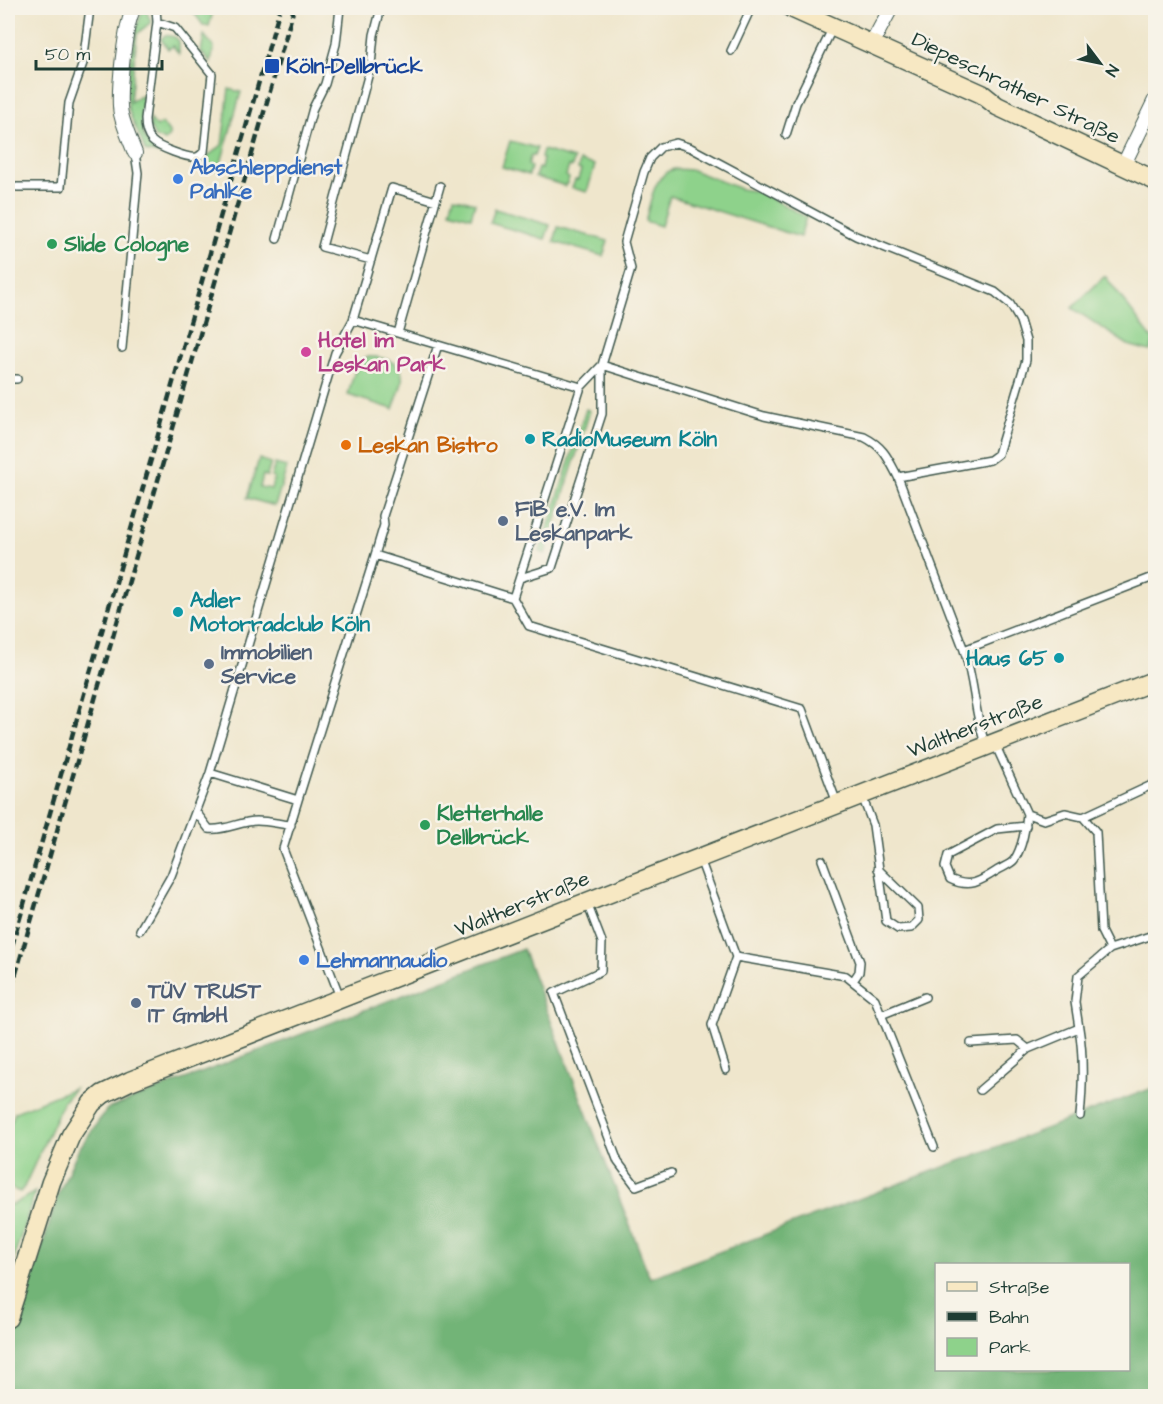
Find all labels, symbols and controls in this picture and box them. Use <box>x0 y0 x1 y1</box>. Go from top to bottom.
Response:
street label: Diepeschrather Straße <box>907 25 1125 152</box>
scale bar <box>36 33 162 71</box>
north arrow <box>1070 33 1130 93</box>
text: 50 m <box>45 42 90 67</box>
place label: Köln-Dellbrück <box>286 52 423 81</box>
marker: Köln-Dellbrück <box>263 57 281 75</box>
text: N <box>1100 60 1124 81</box>
place label: Abschleppdienst Pahlke <box>190 153 343 206</box>
marker: Abschleppdienst Pahlke <box>171 172 185 186</box>
place label: Slide Cologne <box>63 230 190 261</box>
marker: Slide Cologne <box>45 237 59 251</box>
place label: Hotel im Leskan Park <box>318 326 446 379</box>
marker: Hotel im Leskan Park <box>299 345 313 359</box>
place label: RadioMuseum Köln <box>542 425 718 454</box>
place label: Leskan Bistro <box>358 431 498 460</box>
marker: RadioMuseum Köln <box>523 432 537 446</box>
marker: Leskan Bistro <box>339 438 353 452</box>
place label: FiB e.V. Im Leskanpark <box>515 495 632 549</box>
marker: FiB e.V. Im Leskanpark <box>496 514 510 528</box>
place label: Adler Motorradclub Köln <box>190 586 370 639</box>
marker: Adler Motorradclub Köln <box>171 605 185 619</box>
place label: Immobilien Service <box>220 638 312 691</box>
place label: Haus 65 <box>966 644 1048 673</box>
marker: Haus 65 <box>1052 651 1066 665</box>
marker: Immobilien Service <box>202 657 216 671</box>
street label: Waltherstraße <box>903 687 1047 765</box>
place label: Kletterhalle Dellbrück <box>437 799 544 852</box>
marker: Kletterhalle Dellbrück <box>418 818 432 832</box>
street label: Waltherstraße <box>450 864 594 944</box>
place label: Lehmannaudio <box>316 946 448 975</box>
marker: Lehmannaudio <box>297 953 311 967</box>
place label: TÜV TRUST IT GmbH <box>147 977 262 1030</box>
marker: TÜV TRUST IT GmbH <box>129 996 143 1010</box>
legend <box>935 1263 1130 1371</box>
text: Straße <box>989 1275 1050 1300</box>
text: Bahn <box>989 1305 1029 1330</box>
text: Park <box>989 1335 1031 1360</box>

